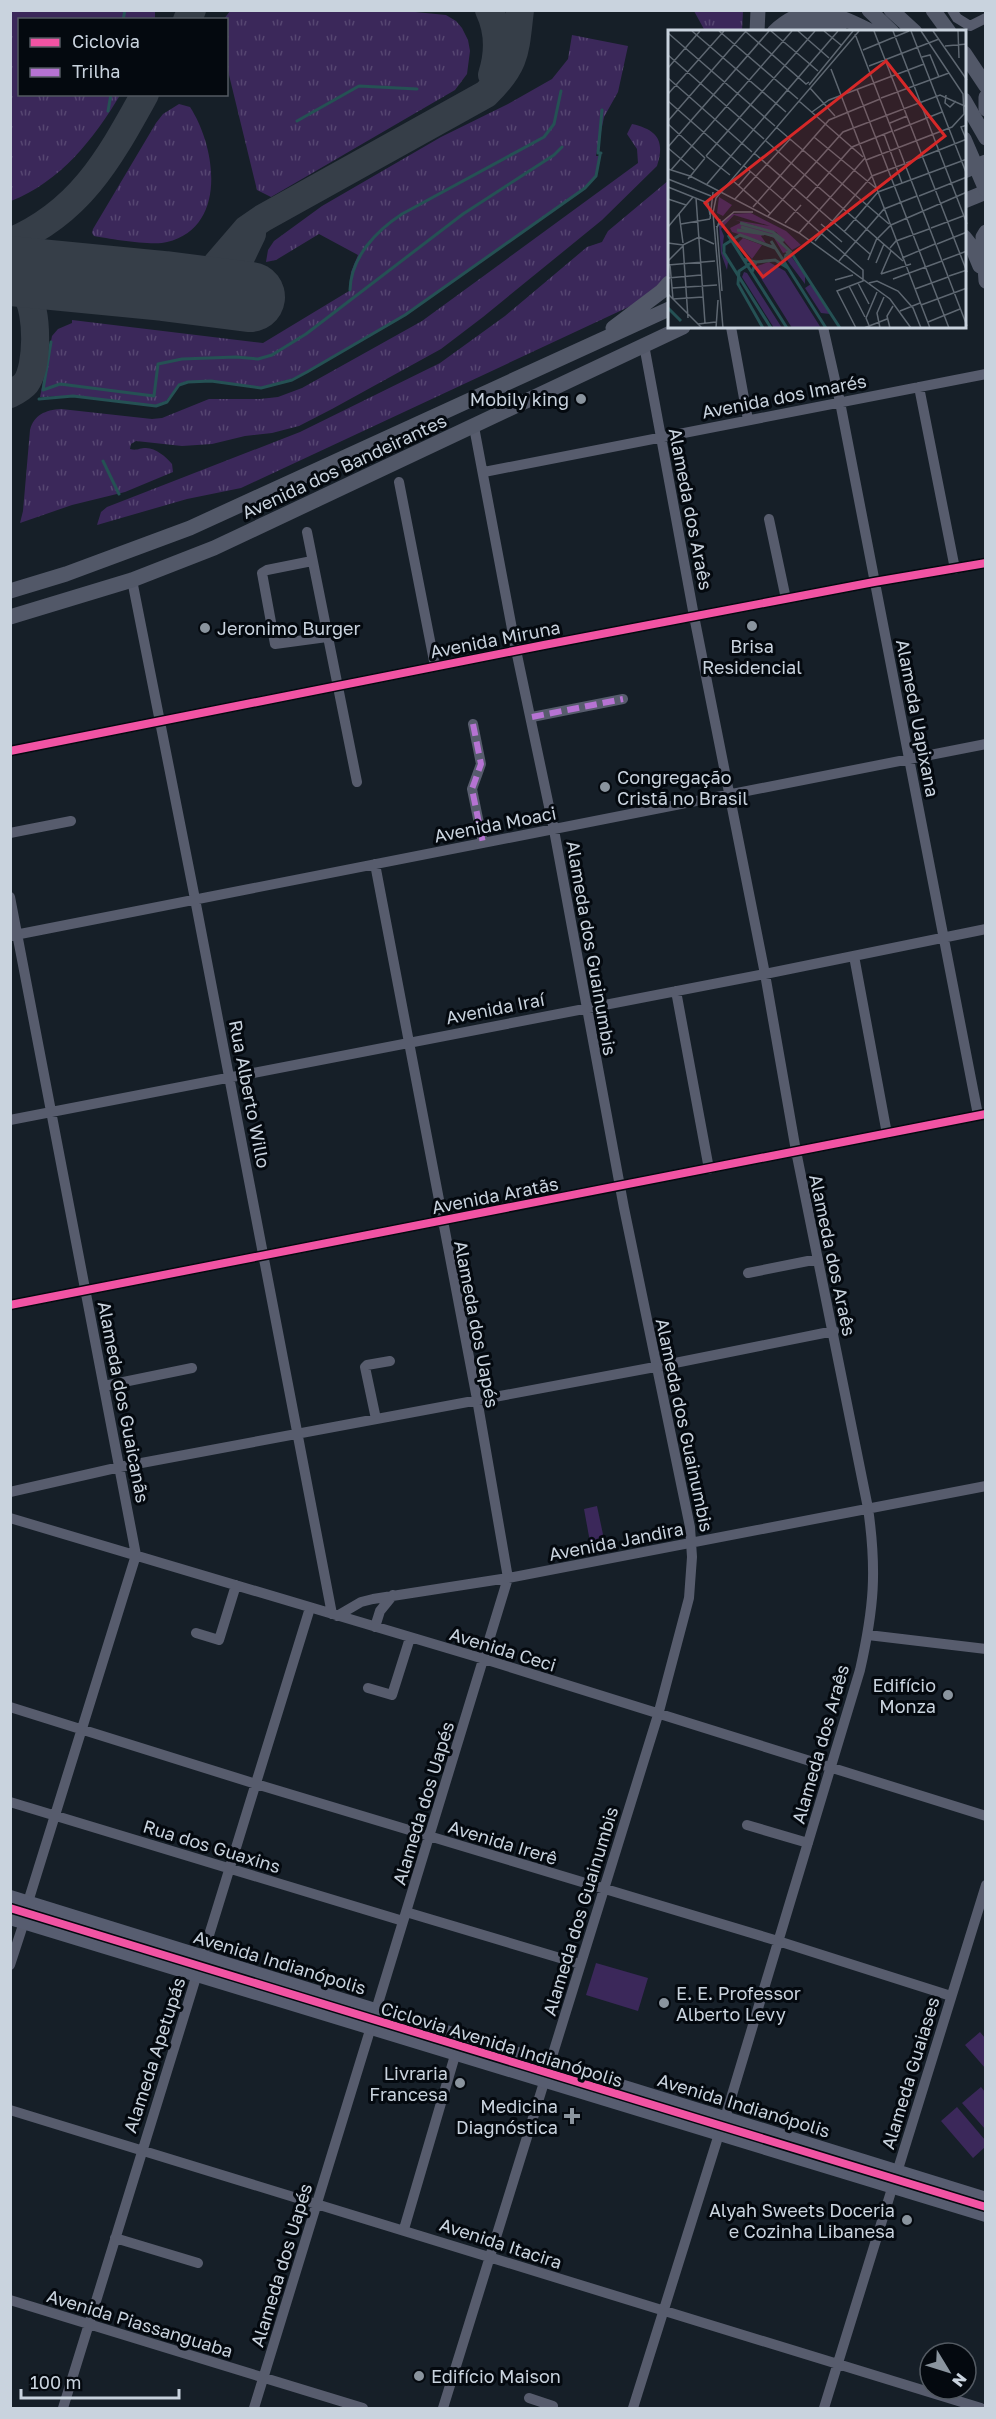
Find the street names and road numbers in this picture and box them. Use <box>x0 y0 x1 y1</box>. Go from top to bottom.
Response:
street label: Avenida dos Imarés <box>700 369 868 423</box>
street label: Avenida dos Bandeirantes <box>238 409 450 523</box>
street label: Alameda dos Araês <box>664 426 718 592</box>
street label: Avenida Miruna <box>428 616 562 662</box>
street label: Alameda Uapixana <box>892 637 944 799</box>
street label: Avenida Moaci <box>432 801 558 847</box>
street label: Alameda dos Guainumbis <box>562 839 622 1057</box>
street label: Avenida Iraí <box>444 987 547 1028</box>
street label: Rua Alberto Willo <box>225 1018 275 1170</box>
street label: Avenida Aratãs <box>430 1172 560 1218</box>
street label: Alameda dos Araês <box>805 1172 861 1338</box>
street label: Alameda dos Uapés <box>450 1238 504 1410</box>
street label: Alameda dos Guaicanãs <box>94 1299 154 1505</box>
street label: Alameda dos Guainumbis <box>652 1316 718 1534</box>
street label: Avenida Jandira <box>547 1517 685 1565</box>
street label: Avenida Ceci <box>447 1622 559 1676</box>
street label: Alameda dos Araês <box>787 1662 853 1826</box>
street label: Alameda dos Uapés <box>388 1718 458 1888</box>
street label: Alameda dos Guainumbis <box>538 1804 622 2018</box>
street label: Rua dos Guaxins <box>141 1815 283 1877</box>
street label: Avenida Irerê <box>446 1815 560 1869</box>
street label: Avenida Indianópolis <box>191 1925 369 1999</box>
street label: Alameda Apetupás <box>118 1974 190 2136</box>
street label: Alameda Guaiases <box>876 1994 944 2152</box>
street label: Ciclovia Avenida Indianópolis <box>378 1997 626 2091</box>
street label: Avenida Indianópolis <box>655 2068 833 2142</box>
street label: Alameda dos Uapés <box>246 2180 316 2350</box>
street label: Avenida Itacira <box>437 2213 565 2273</box>
street label: Avenida Piassanguaba <box>44 2284 236 2362</box>

